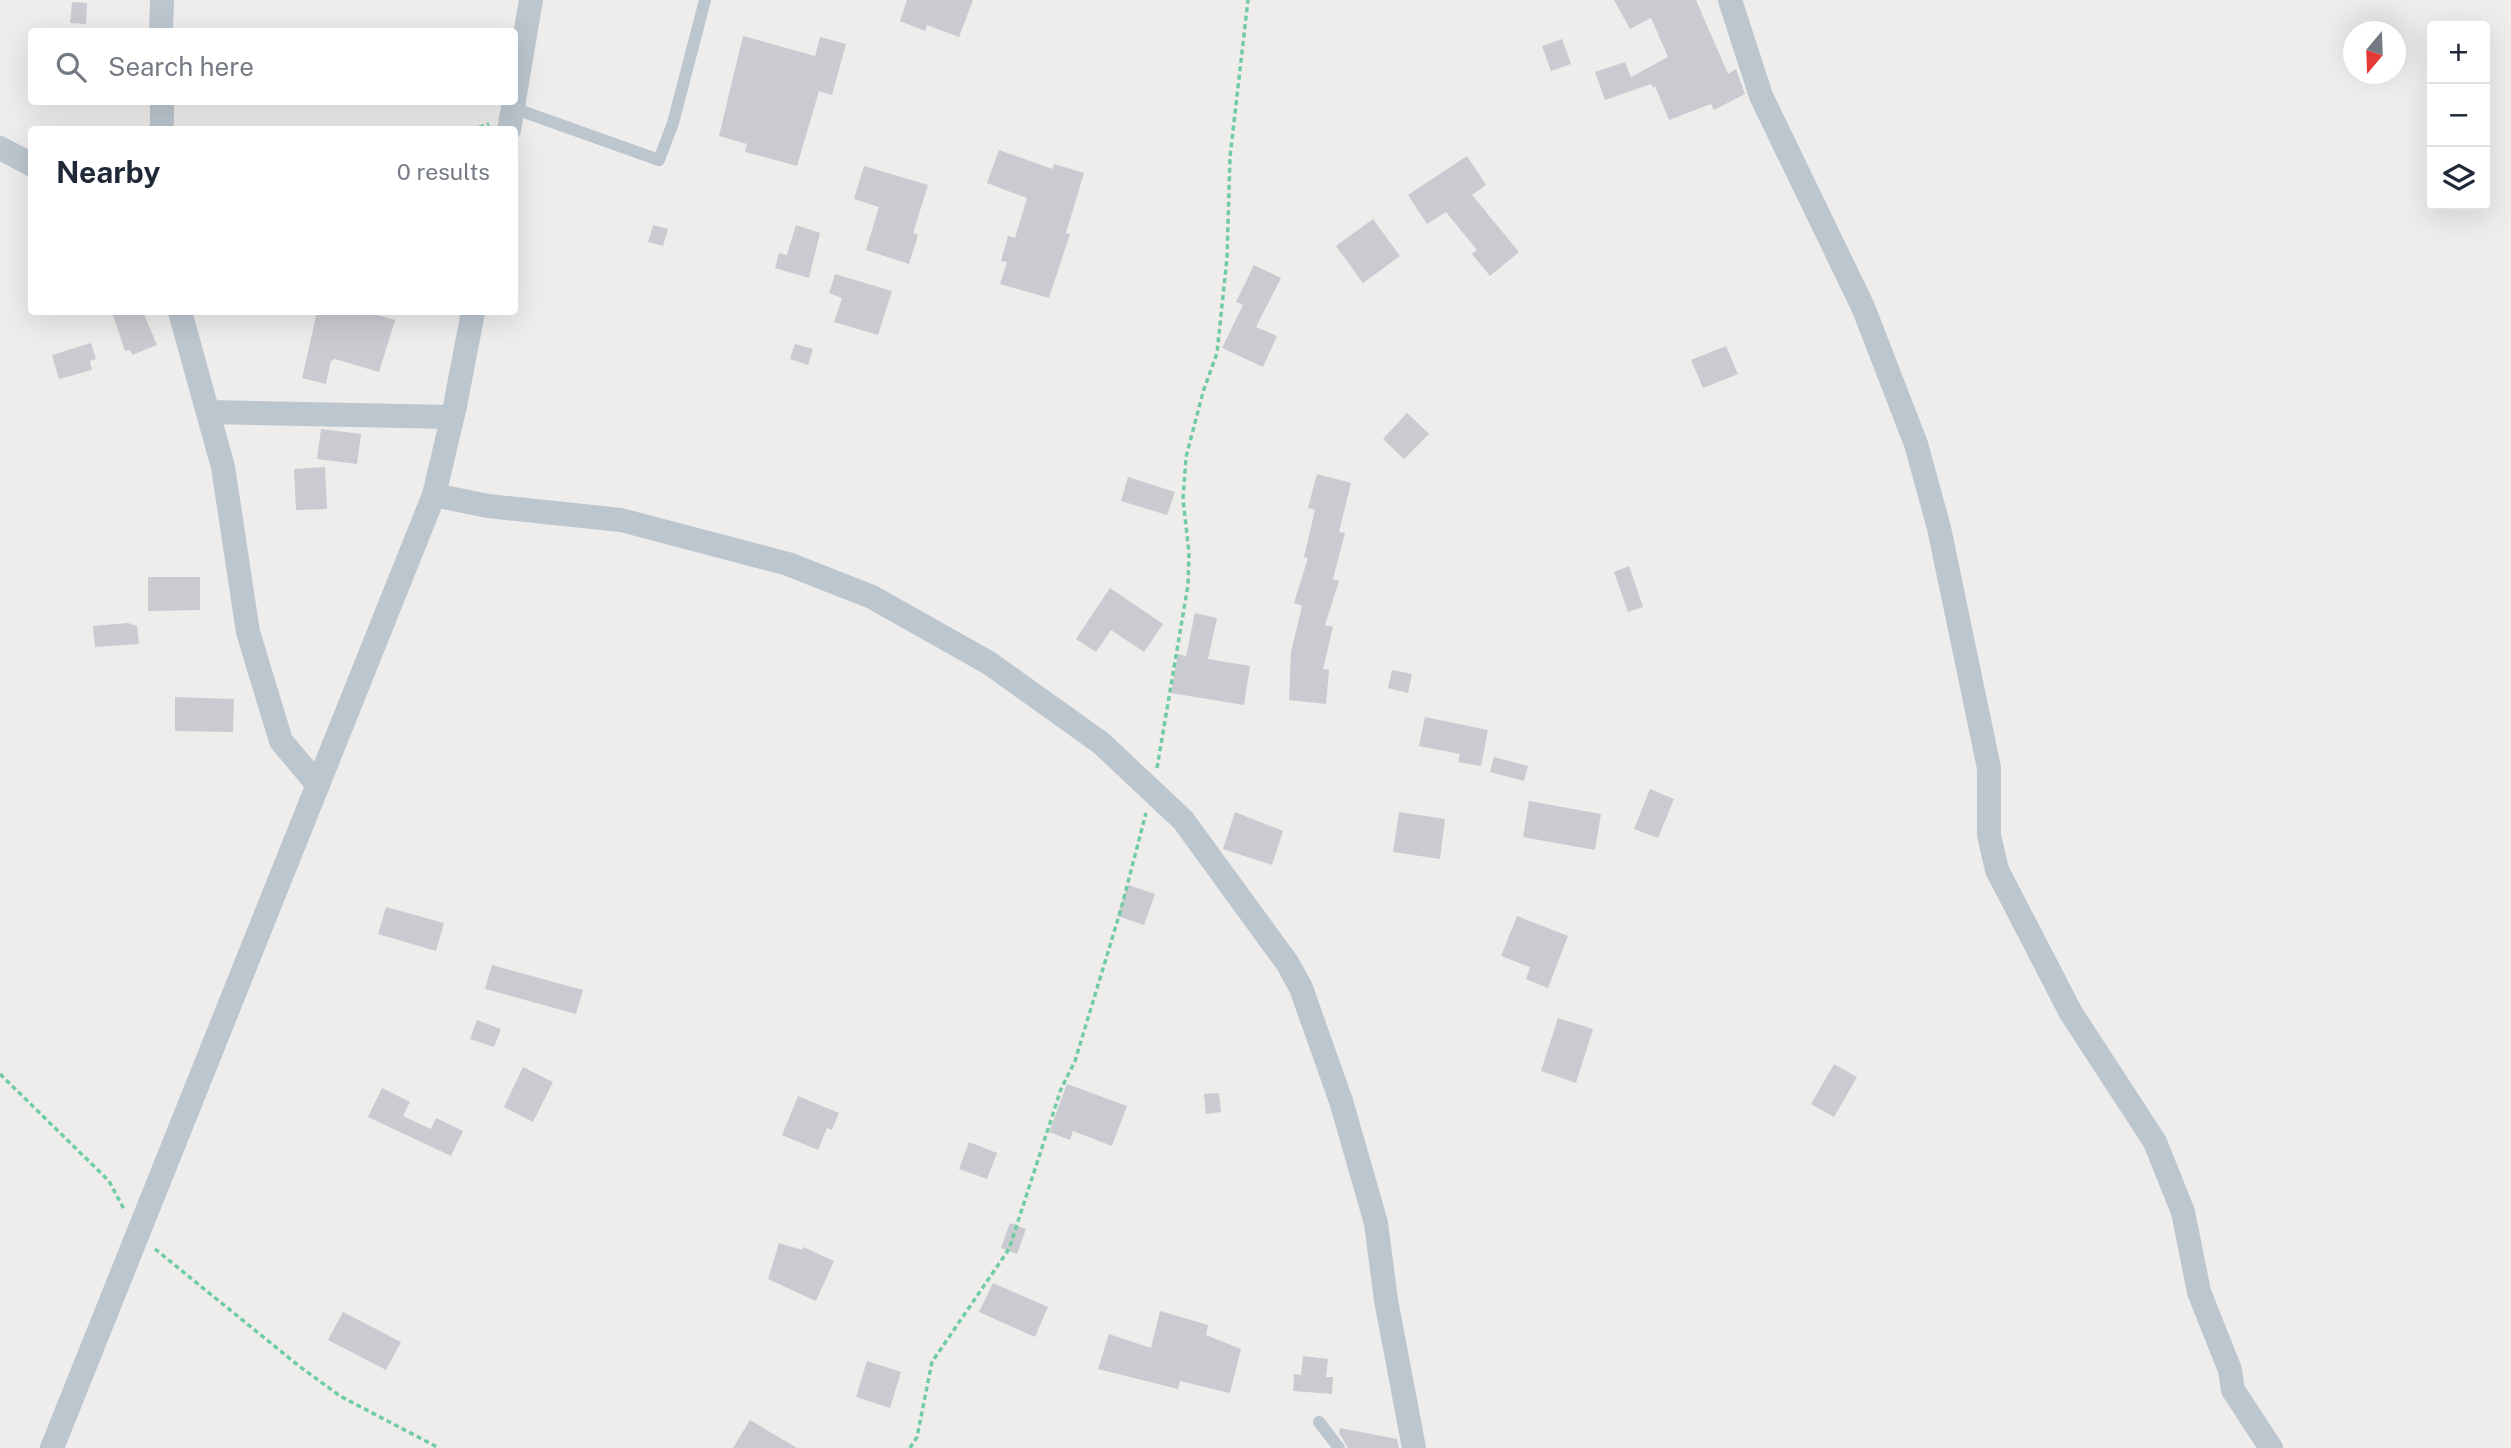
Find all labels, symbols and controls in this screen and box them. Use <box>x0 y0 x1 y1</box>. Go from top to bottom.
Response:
north arrow <box>2343 21 2406 84</box>
map controls <box>2427 21 2490 210</box>
button: + <box>2427 21 2490 84</box>
search box <box>28 28 518 105</box>
icon: search <box>52 48 90 86</box>
text: Search here <box>108 51 254 82</box>
button: − <box>2427 84 2490 147</box>
button: layers <box>2427 147 2490 210</box>
text: Nearby <box>56 154 160 190</box>
text: 0 results <box>397 158 490 185</box>

